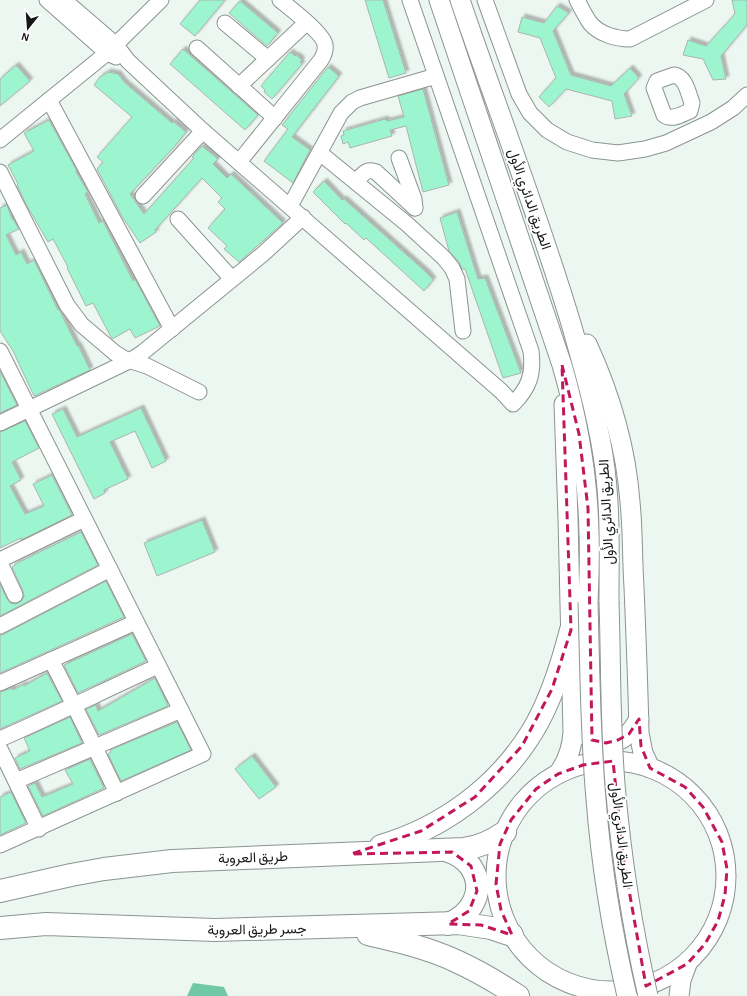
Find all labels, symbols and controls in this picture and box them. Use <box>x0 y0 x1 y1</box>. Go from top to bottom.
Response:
north arrow <box>8 8 48 48</box>
text: N <box>20 31 30 43</box>
street label: الطريق الدائري الأول <box>501 146 555 253</box>
street label: الطريق الدائري الأول <box>595 459 621 565</box>
street label: الطريق الدائري الأول <box>604 781 636 889</box>
street label: طريق العروبة <box>218 850 288 867</box>
street label: جسر طريق العروبة <box>207 922 307 939</box>

